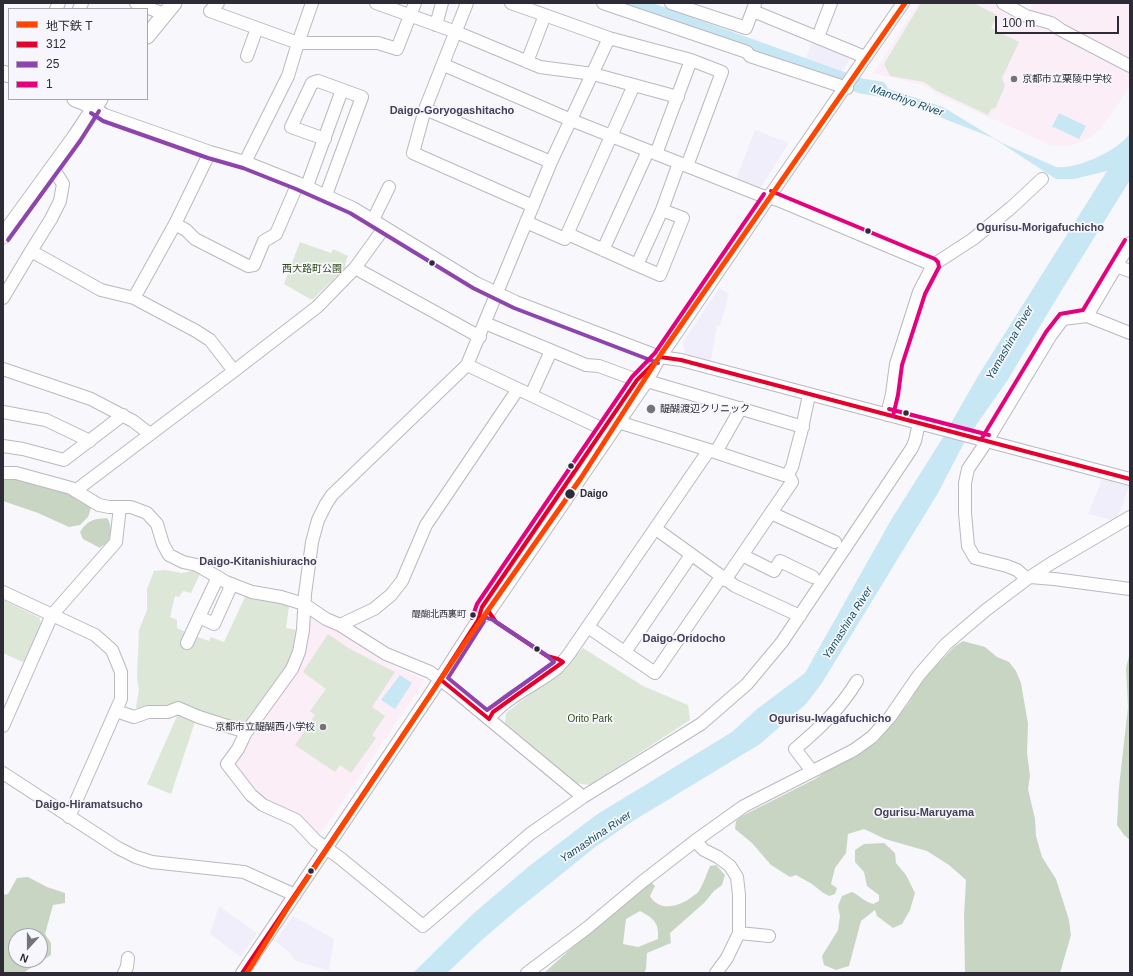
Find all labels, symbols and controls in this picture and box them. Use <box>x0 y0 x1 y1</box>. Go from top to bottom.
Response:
legend <box>8 8 148 100</box>
scale bar <box>997 8 1121 34</box>
text: 100 m <box>1002 16 1035 30</box>
text: 地下鉄 T <box>46 19 93 33</box>
text: 312 <box>46 37 66 51</box>
text: 25 <box>46 57 59 71</box>
place label: 京都市立栗陵中学校 <box>1022 73 1112 85</box>
marker: 京都市立栗陵中学校 <box>1009 74 1019 84</box>
text: 1 <box>46 77 53 91</box>
water label: Manchiyo River <box>869 82 945 120</box>
district label: Daigo-Goryogashitacho <box>390 104 514 118</box>
district label: Ogurisu-Morigafuchicho <box>976 221 1104 235</box>
unlabelled marker <box>863 226 873 236</box>
unlabelled marker <box>427 258 437 268</box>
park label: 西大路町公園 <box>282 263 342 275</box>
water label: Yamashina River <box>984 304 1036 382</box>
marker: 醍醐渡辺クリニック <box>645 403 657 415</box>
place label: 醍醐渡辺クリニック <box>660 403 750 415</box>
unlabelled marker <box>901 408 911 418</box>
unlabelled marker <box>566 461 576 471</box>
marker: Daigo <box>563 487 577 501</box>
place label: Daigo <box>580 488 608 500</box>
district label: Daigo-Kitanishiuracho <box>199 555 317 569</box>
water label: Yamashina River <box>820 584 876 662</box>
place label: 醍醐北西裏町 <box>412 610 466 620</box>
marker: 醍醐北西裏町 <box>468 610 478 620</box>
district label: Daigo-Oridocho <box>642 632 726 646</box>
unlabelled marker <box>532 644 542 654</box>
district label: Ogurisu-Iwagafuchicho <box>769 712 891 726</box>
park label: Orito Park <box>567 713 613 725</box>
place label: 京都市立醍醐西小学校 <box>215 721 315 733</box>
marker: 京都市立醍醐西小学校 <box>318 722 328 732</box>
district label: Daigo-Hiramatsucho <box>35 798 143 812</box>
district label: Ogurisu-Maruyama <box>874 806 974 820</box>
water label: Yamashina River <box>558 808 634 866</box>
unlabelled marker <box>306 866 316 876</box>
north arrow <box>8 928 48 968</box>
text: N <box>18 951 30 965</box>

